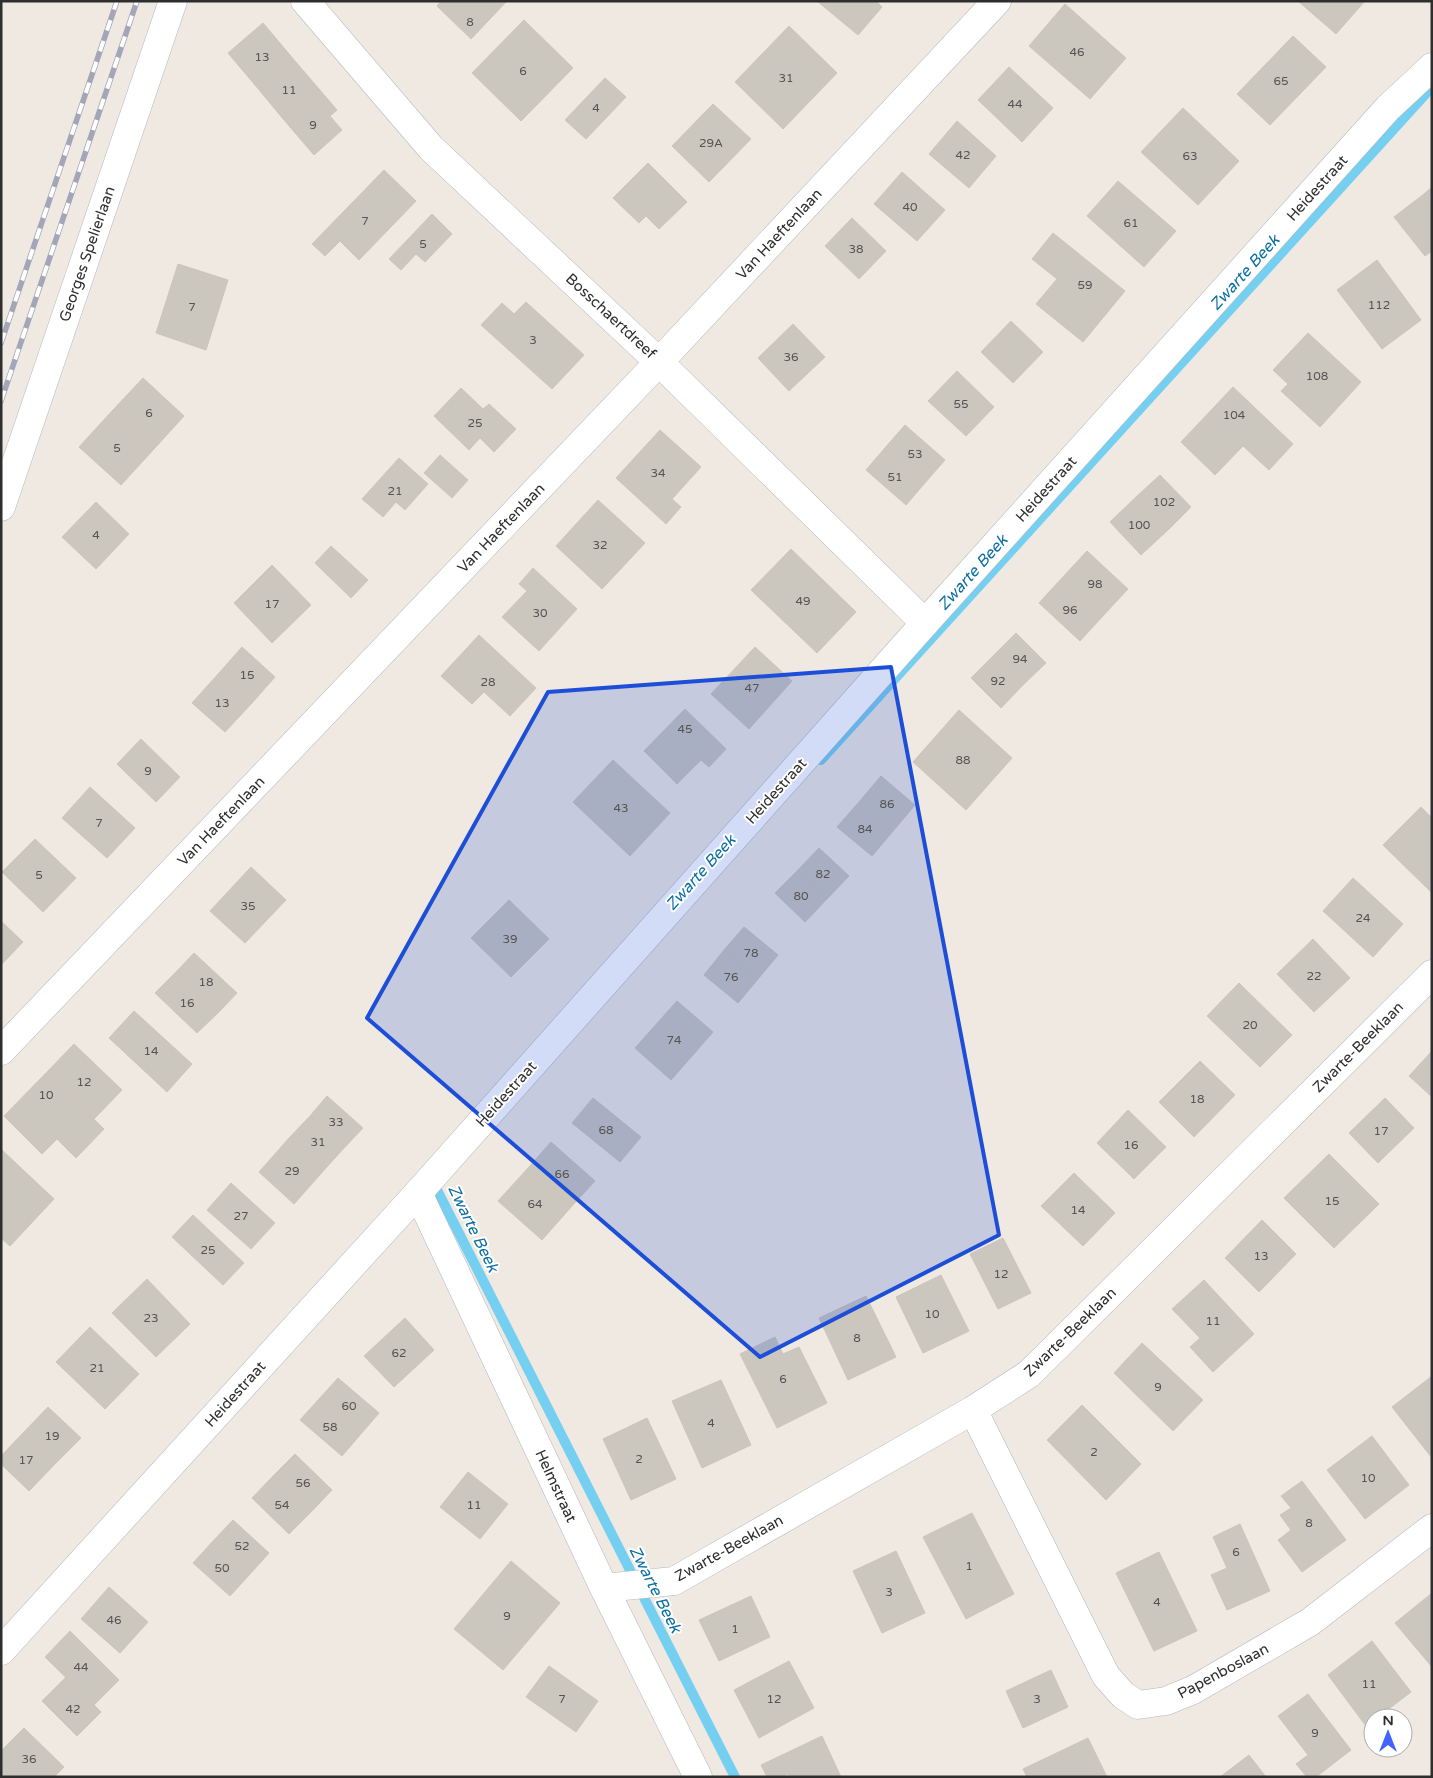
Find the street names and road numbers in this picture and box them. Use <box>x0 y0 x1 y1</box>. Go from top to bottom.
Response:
street label: Heidestraat <box>1283 151 1351 225</box>
street label: Georges Spelierlaan <box>55 184 119 324</box>
street label: Van Haeftenlaan <box>732 185 826 283</box>
street label: Bosschaertdreef <box>562 270 660 363</box>
street label: Heidestraat <box>1012 452 1080 526</box>
street label: Van Haeftenlaan <box>454 479 548 577</box>
street label: Heidestraat <box>742 754 810 828</box>
street label: Van Haeftenlaan <box>174 772 268 870</box>
street label: Zwarte-Beeklaan <box>1309 998 1407 1096</box>
street label: Heidestraat <box>472 1057 540 1131</box>
street label: Zwarte-Beeklaan <box>1020 1284 1120 1380</box>
street label: Heidestraat <box>201 1357 269 1431</box>
street label: Helmstraat <box>531 1447 581 1525</box>
street label: Zwarte-Beeklaan <box>672 1511 786 1585</box>
street label: Papenboslaan <box>1174 1639 1272 1703</box>

